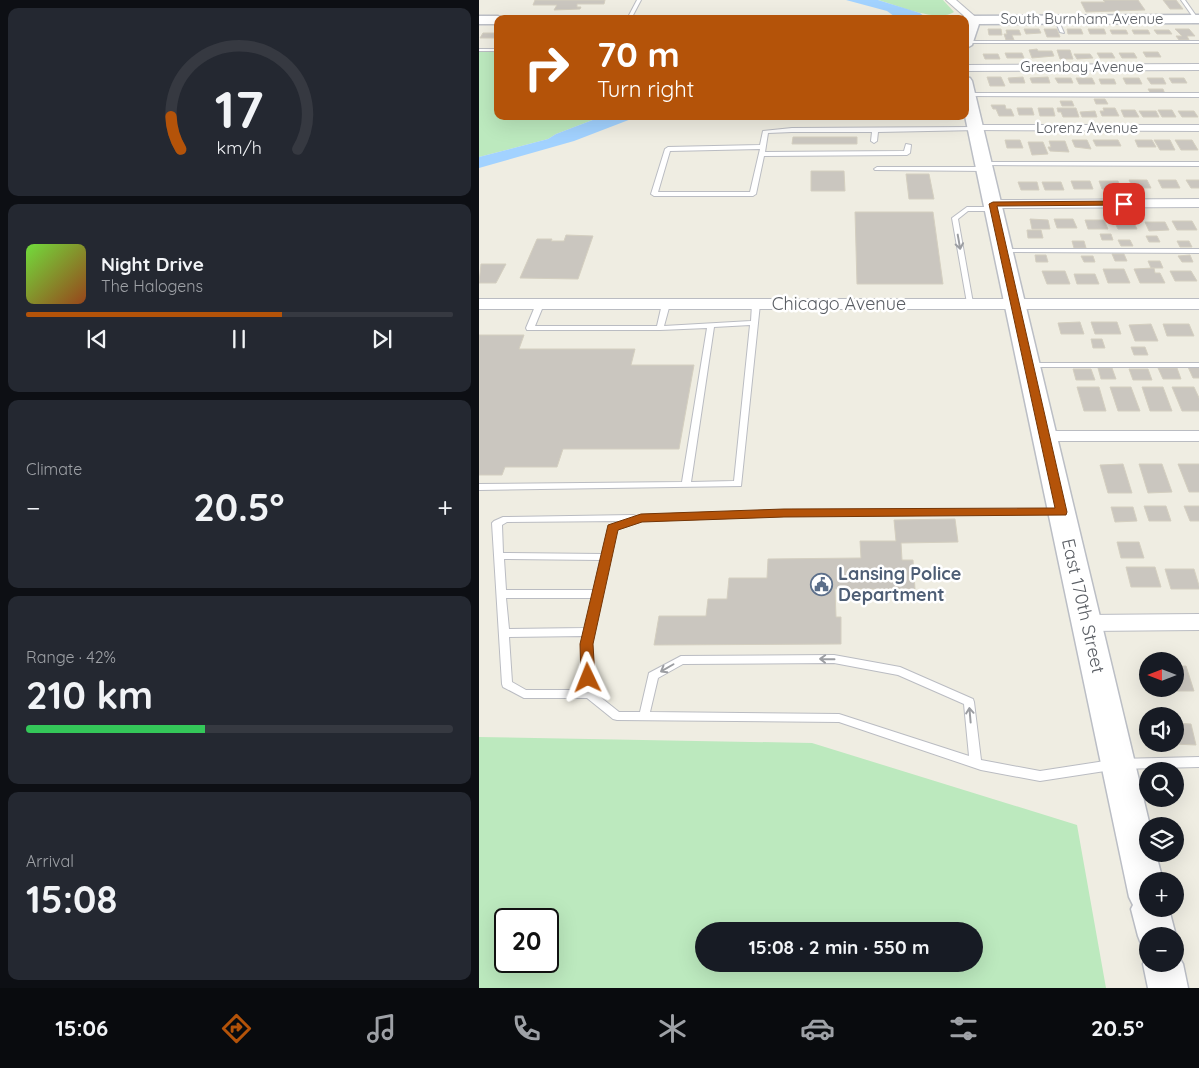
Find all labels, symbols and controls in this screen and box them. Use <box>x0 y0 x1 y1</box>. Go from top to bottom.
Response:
street label: South Burnham Avenue <box>1000 9 1164 28</box>
text: 70 m <box>597 32 680 76</box>
icon: right <box>514 35 579 100</box>
street label: Greenbay Avenue <box>1020 57 1144 76</box>
text: Turn right <box>597 75 694 103</box>
text: 17 <box>215 76 264 141</box>
street label: Lorenz Avenue <box>1036 118 1138 137</box>
text: km/h <box>217 136 262 158</box>
pin <box>1103 183 1145 225</box>
icon: arrive <box>1110 190 1138 218</box>
one-way arrow <box>954 233 964 249</box>
text: Night Drive <box>101 252 204 276</box>
text: The Halogens <box>101 276 203 296</box>
street label: Chicago Avenue <box>772 292 906 315</box>
icon: previous <box>83 325 111 353</box>
icon: pause <box>225 325 253 353</box>
icon: next <box>368 325 396 353</box>
text: Climate <box>26 459 82 479</box>
text: 20.5° <box>193 483 285 531</box>
text: − <box>26 490 41 525</box>
text: + <box>437 490 453 525</box>
street label: East 170th Street <box>1057 536 1110 676</box>
place label: Lansing Police Department <box>838 562 961 606</box>
public building icon: Lansing Police Department <box>810 572 834 596</box>
text: Range · 42% <box>26 647 116 667</box>
position arrow <box>561 651 613 703</box>
north arrow <box>1139 652 1184 698</box>
map controls <box>1139 652 1184 972</box>
one-way arrow <box>820 654 836 664</box>
one-way arrow <box>660 663 675 673</box>
text: 210 km <box>26 671 153 719</box>
one-way arrow <box>965 707 975 723</box>
button: sound <box>1139 707 1184 752</box>
button: search <box>1139 762 1184 807</box>
button: layers <box>1139 817 1184 862</box>
text: Arrival <box>26 851 74 871</box>
button: + <box>1139 872 1184 917</box>
text: 15:08 <box>26 875 117 923</box>
speed limit sign: 20 <box>494 908 559 973</box>
button: − <box>1139 927 1184 972</box>
text: 15:08 · 2 min · 550 m <box>748 935 930 959</box>
icon: directions <box>219 1011 254 1046</box>
icon: music <box>364 1011 399 1046</box>
icon: phone <box>509 1011 544 1046</box>
icon: climate <box>655 1011 690 1046</box>
icon: car <box>800 1011 835 1046</box>
icon: filters <box>946 1011 981 1046</box>
text: 15:06 <box>55 1014 108 1042</box>
text: 20.5° <box>1091 1014 1144 1042</box>

